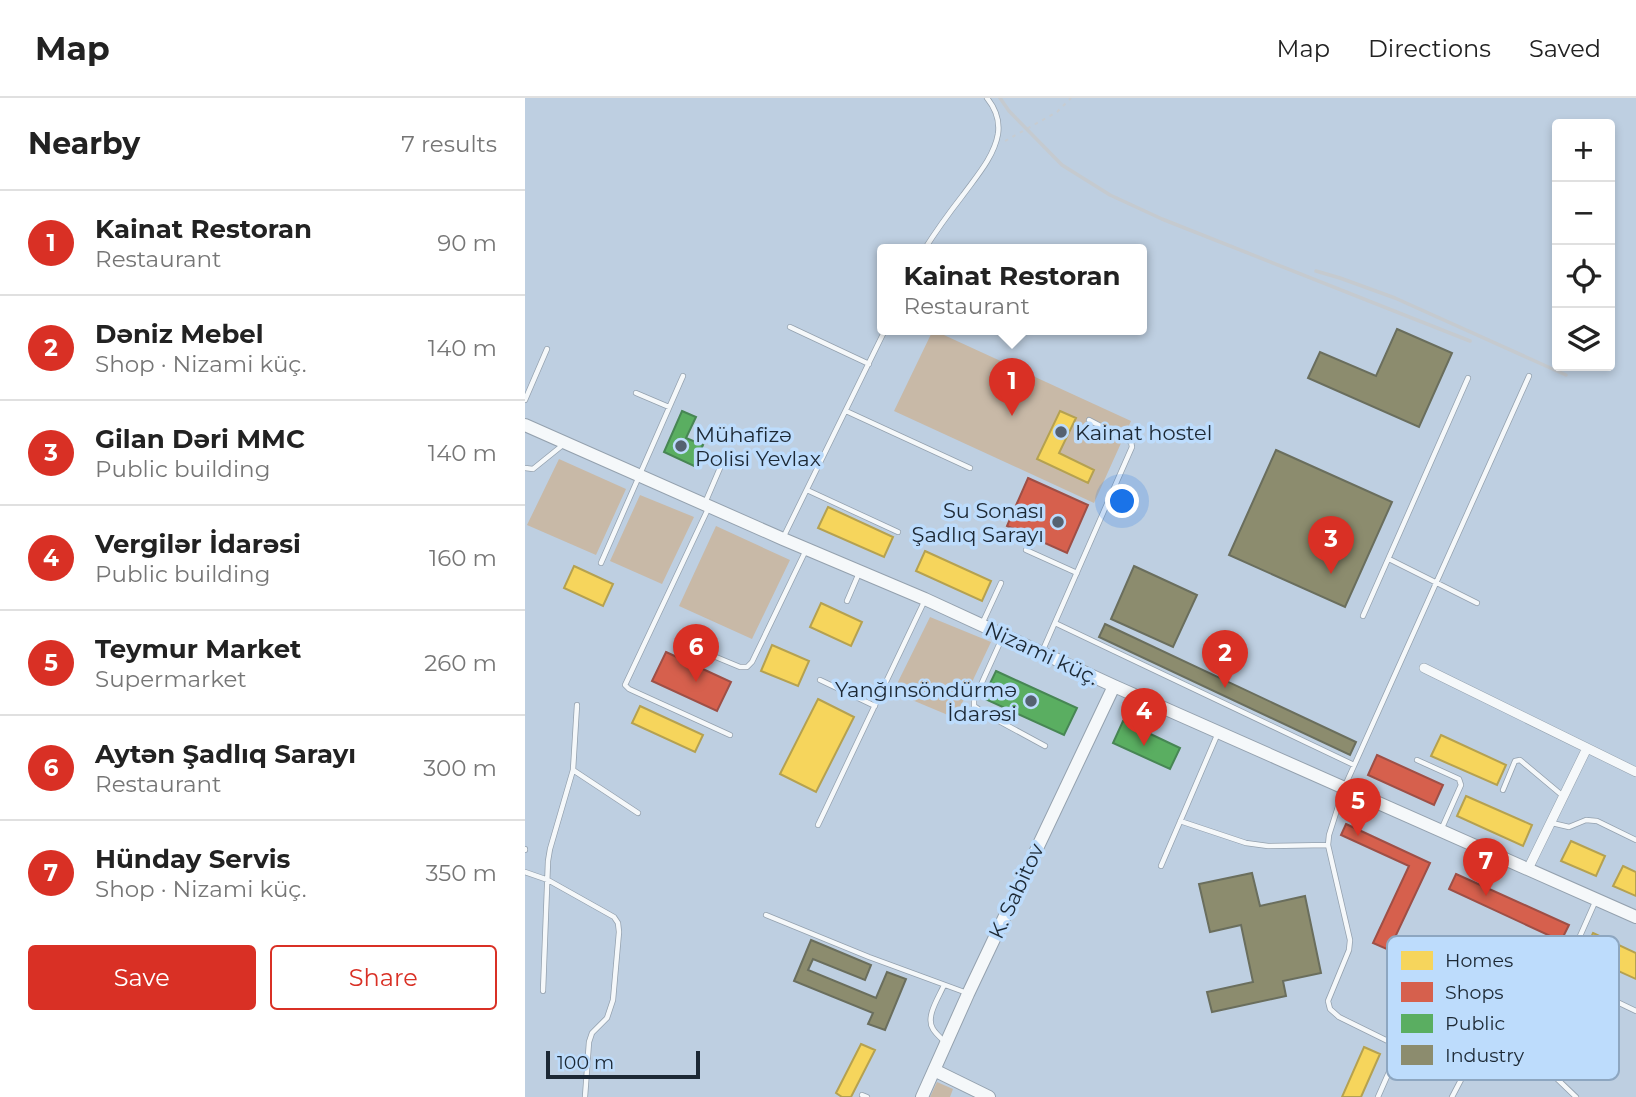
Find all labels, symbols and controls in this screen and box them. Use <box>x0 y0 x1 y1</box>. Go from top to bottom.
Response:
text: Map <box>35 28 110 68</box>
text: Map <box>1277 34 1330 63</box>
text: Directions <box>1368 34 1491 63</box>
text: Saved <box>1529 34 1601 63</box>
map controls <box>1552 119 1615 371</box>
button: + <box>1552 119 1615 182</box>
text: Nearby <box>28 125 140 162</box>
text: 7 results <box>401 130 497 158</box>
button: − <box>1552 182 1615 245</box>
text: Kainat Restoran <box>95 213 312 245</box>
text: 1 <box>46 229 56 257</box>
text: 90 m <box>437 229 497 257</box>
popup <box>877 244 1147 335</box>
text: Restaurant <box>95 245 221 273</box>
button: locate <box>1552 245 1615 308</box>
text: Kainat Restoran <box>904 260 1120 292</box>
text: Restaurant <box>904 292 1030 320</box>
button: layers <box>1552 308 1615 371</box>
text: Dəniz Mebel <box>95 318 264 350</box>
text: 2 <box>44 334 58 362</box>
text: 140 m <box>428 334 497 362</box>
text: Shop · Nizami küç. <box>95 350 307 378</box>
pin: 1 <box>989 358 1035 416</box>
place label: Kainat hostel <box>1075 420 1212 445</box>
place label: Mühafizə Polisi Yevlax <box>695 422 821 471</box>
text: Gilan Dəri MMC <box>95 423 305 455</box>
marker: Kainat hostel <box>1053 424 1069 440</box>
marker: Mühafizə Polisi Yevlax <box>673 438 689 454</box>
text: 3 <box>44 439 58 467</box>
text: 140 m <box>428 439 497 467</box>
text: Public building <box>95 455 270 483</box>
your location <box>1105 484 1139 518</box>
place label: Su Sonası Şadlıq Sarayı <box>912 498 1044 547</box>
marker: Su Sonası Şadlıq Sarayı <box>1050 514 1066 530</box>
pin: 3 <box>1308 516 1354 574</box>
text: Vergilər İdarəsi <box>95 528 301 560</box>
text: 4 <box>43 544 59 572</box>
text: 160 m <box>429 544 497 572</box>
text: Public building <box>95 560 270 588</box>
street label: Nizami küç. <box>981 616 1103 690</box>
pin: 6 <box>673 624 719 682</box>
pin: 2 <box>1202 630 1248 688</box>
text: Teymur Market <box>95 633 301 665</box>
text: 5 <box>44 649 58 677</box>
text: 260 m <box>424 649 497 677</box>
text: Supermarket <box>95 665 247 693</box>
place label: Yanğınsöndürmə İdarəsi <box>835 677 1017 726</box>
pin: 4 <box>1121 688 1167 746</box>
marker: Yanğınsöndürmə İdarəsi <box>1023 693 1039 709</box>
text: Aytən Şadlıq Sarayı <box>95 738 356 770</box>
text: 6 <box>44 754 58 782</box>
text: 300 m <box>423 754 497 782</box>
text: Restaurant <box>95 770 221 798</box>
pin: 5 <box>1335 778 1381 836</box>
pin: 7 <box>1463 838 1509 896</box>
street label: K. Sabitov <box>983 839 1049 943</box>
text: Hünday Servis <box>95 843 290 875</box>
text: 7 <box>44 859 58 887</box>
text: 350 m <box>426 859 497 887</box>
text: Shop · Nizami küç. <box>95 875 307 903</box>
legend <box>1387 936 1619 1080</box>
button: Save <box>28 945 256 1010</box>
button: Share <box>270 945 497 1010</box>
text: Homes <box>1445 949 1513 972</box>
text: Shops <box>1445 981 1504 1004</box>
text: Public <box>1445 1012 1505 1035</box>
text: Industry <box>1445 1044 1525 1067</box>
scale bar <box>546 1048 700 1080</box>
text: 100 m <box>557 1051 614 1074</box>

